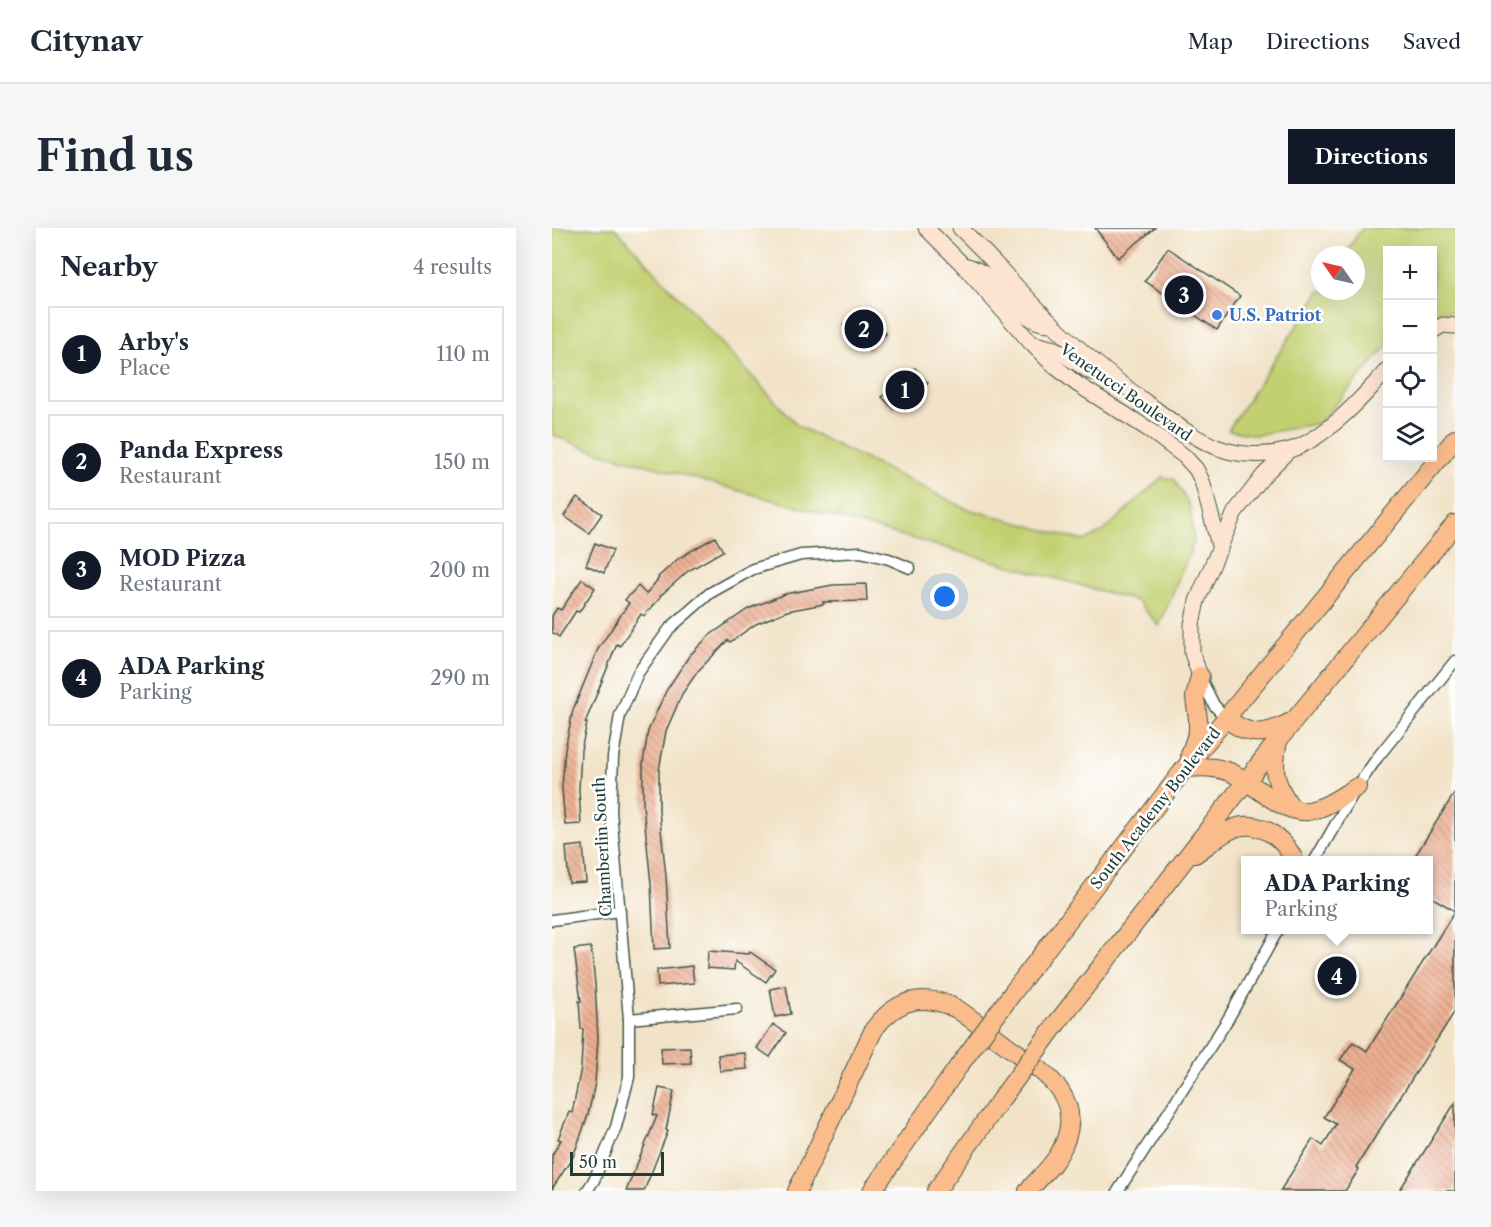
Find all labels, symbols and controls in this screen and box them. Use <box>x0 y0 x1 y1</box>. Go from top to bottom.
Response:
text: Citynav <box>30 24 143 58</box>
text: Map <box>1188 29 1233 54</box>
text: Directions <box>1266 29 1370 54</box>
text: Saved <box>1403 29 1461 54</box>
button: Directions <box>1288 129 1455 184</box>
text: Find us <box>36 130 194 182</box>
north arrow <box>1311 246 1365 300</box>
map controls <box>1383 246 1437 462</box>
button: + <box>1383 246 1437 300</box>
text: Nearby <box>60 251 158 283</box>
text: 4 results <box>413 255 492 279</box>
pin: 3 <box>1164 272 1204 318</box>
button: − <box>1383 300 1437 354</box>
place label: U.S. Patriot <box>1229 305 1322 325</box>
pin: 2 <box>844 306 884 352</box>
marker: U.S. Patriot <box>1210 308 1224 322</box>
text: Arby's <box>119 329 189 356</box>
street label: Venetucci Boulevard <box>1055 338 1196 445</box>
text: 1 <box>77 342 86 366</box>
text: 110 m <box>437 342 490 366</box>
button: locate <box>1383 354 1437 408</box>
text: Place <box>119 356 170 380</box>
pin: 1 <box>886 368 924 412</box>
button: layers <box>1383 408 1437 462</box>
text: Panda Express <box>119 437 283 464</box>
text: 2 <box>76 450 87 474</box>
text: 150 m <box>434 450 490 474</box>
text: Restaurant <box>119 464 222 488</box>
text: MOD Pizza <box>119 545 246 572</box>
text: 3 <box>76 558 87 582</box>
text: 200 m <box>429 558 490 582</box>
text: Restaurant <box>119 572 222 596</box>
your location <box>930 582 959 611</box>
text: ADA Parking <box>119 653 264 680</box>
text: 4 <box>76 666 87 690</box>
text: 290 m <box>430 666 490 690</box>
text: Parking <box>119 680 192 704</box>
street label: South Academy Boulevard <box>1086 723 1225 893</box>
street label: Chamberlin South <box>588 777 616 917</box>
popup <box>1241 856 1433 934</box>
text: ADA Parking <box>1264 870 1410 897</box>
text: Parking <box>1264 897 1337 921</box>
pin: 4 <box>1318 954 1356 999</box>
scale bar <box>570 1149 664 1176</box>
text: 50 m <box>579 1152 617 1172</box>

